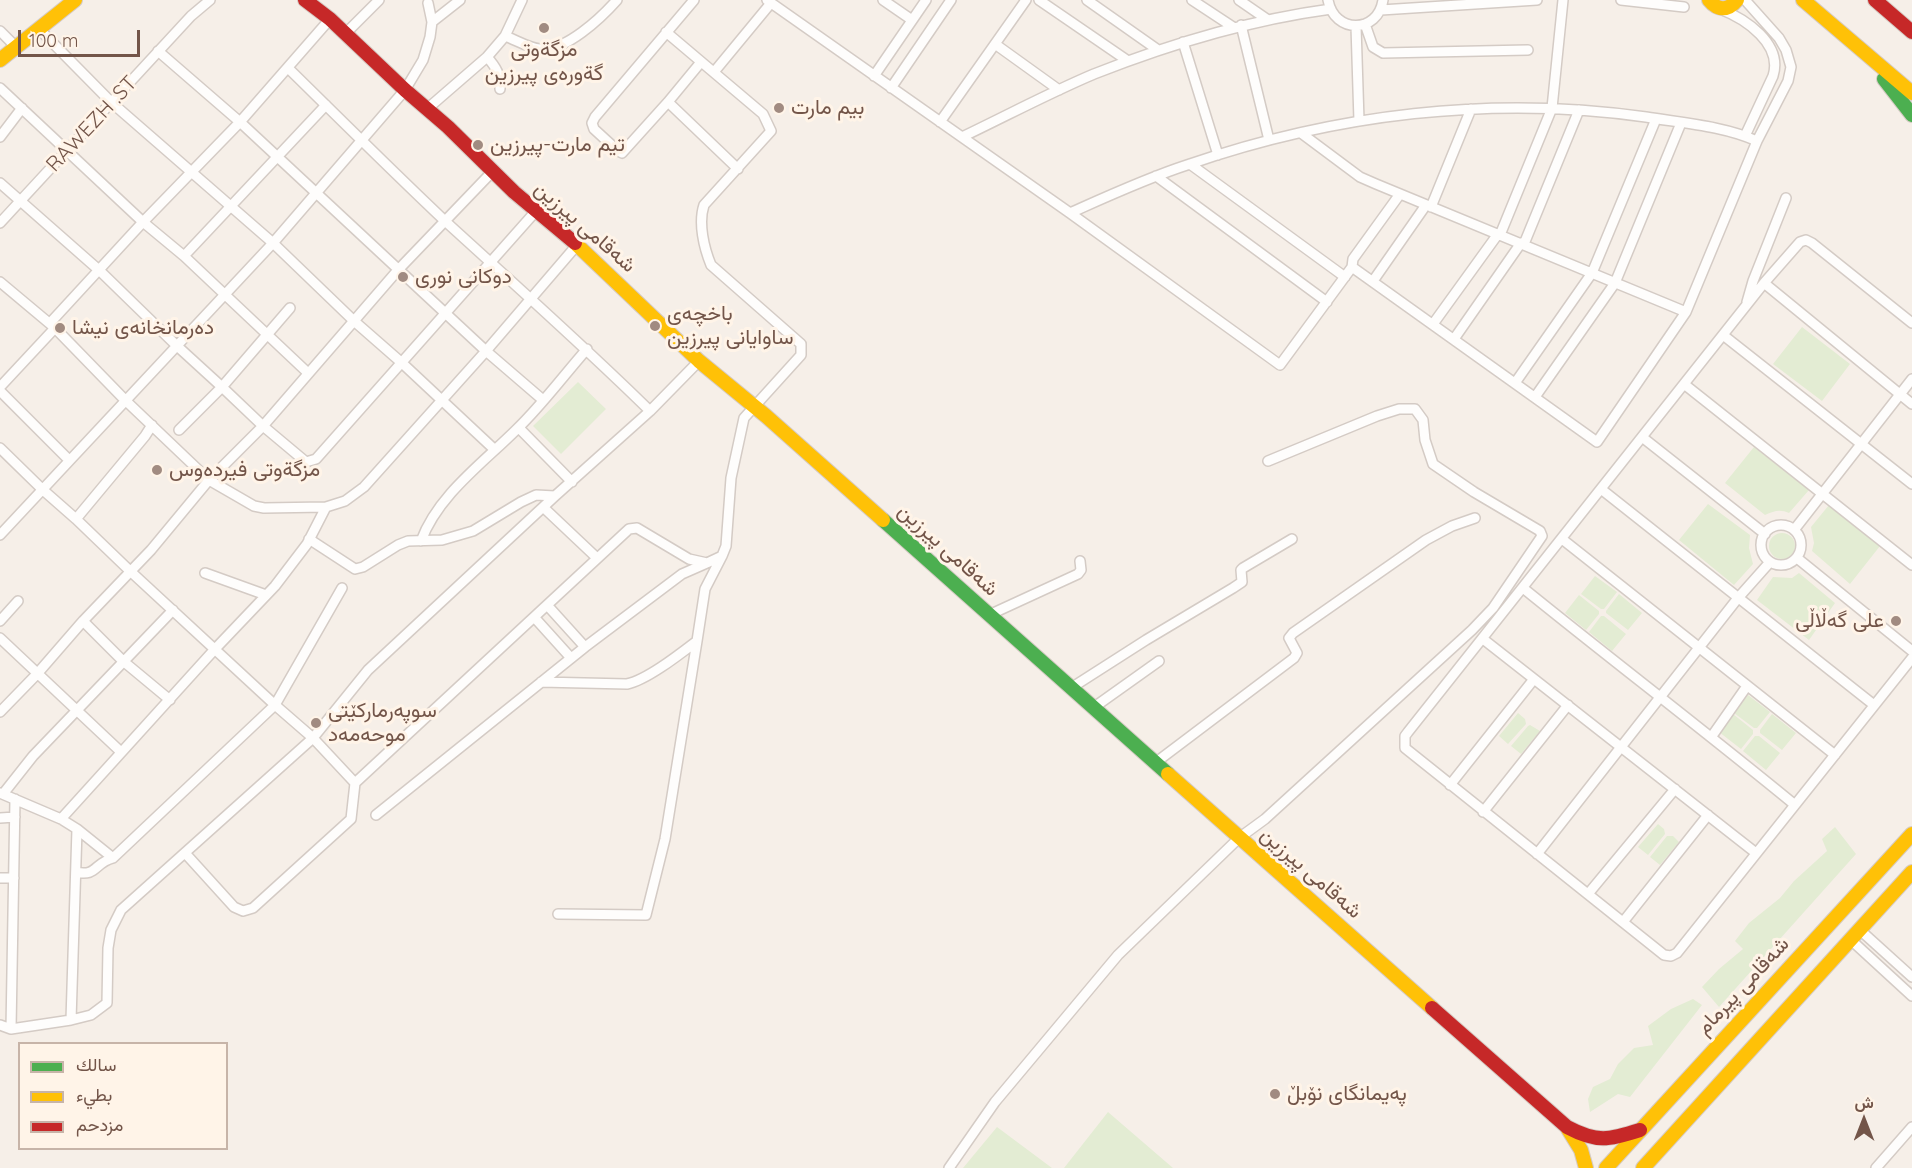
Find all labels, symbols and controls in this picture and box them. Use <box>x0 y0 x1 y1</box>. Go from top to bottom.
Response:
scale bar <box>21 18 142 56</box>
marker: مزگةوتی گةورەی پیرزین <box>537 21 551 35</box>
text: 100 m <box>29 29 78 52</box>
place label: مزگةوتی گةورەی پیرزین <box>485 37 603 87</box>
street label: RAWEZH .ST <box>41 71 143 177</box>
place label: بیم مارت <box>791 95 864 121</box>
marker: بیم مارت <box>772 101 786 115</box>
place label: تیم مارت-پیرزین <box>490 132 625 158</box>
marker: تیم مارت-پیرزین <box>471 138 485 152</box>
street label: شەقامی پیرزین <box>529 176 641 278</box>
place label: دوکانی نوری <box>415 264 512 290</box>
marker: دوکانی نوری <box>396 270 410 284</box>
place label: باخچەی ساوایانی پیرزین <box>667 301 794 351</box>
place label: دەرمانخانەی نیشا <box>72 315 214 341</box>
marker: باخچەی ساوایانی پیرزین <box>648 319 662 333</box>
marker: دەرمانخانەی نیشا <box>53 321 67 335</box>
place label: مزگةوتی فیردەوس <box>169 457 320 483</box>
marker: مزگةوتی فیردەوس <box>150 463 164 477</box>
street label: شەقامی پیرزین <box>893 498 1003 602</box>
place label: علی گەڵاڵی <box>1795 608 1884 634</box>
marker: علی گەڵاڵی <box>1889 614 1903 628</box>
place label: سوپەرمارکێتی موحەمەد <box>328 698 437 748</box>
marker: سوپەرمارکێتی موحەمەد <box>309 716 323 730</box>
street label: شەقامی پیرزین <box>1255 822 1367 924</box>
street label: شەقامی پیرمام <box>1691 932 1795 1040</box>
legend <box>18 1042 228 1150</box>
text: سالك <box>76 1053 116 1076</box>
place label: پەیمانگای نۆبڵ <box>1287 1081 1407 1107</box>
text: بطيء <box>76 1083 112 1106</box>
marker: پەیمانگای نۆبڵ <box>1268 1087 1282 1101</box>
north arrow <box>1834 1090 1894 1150</box>
text: ش <box>1854 1092 1874 1112</box>
text: مزدحم <box>76 1113 123 1136</box>

